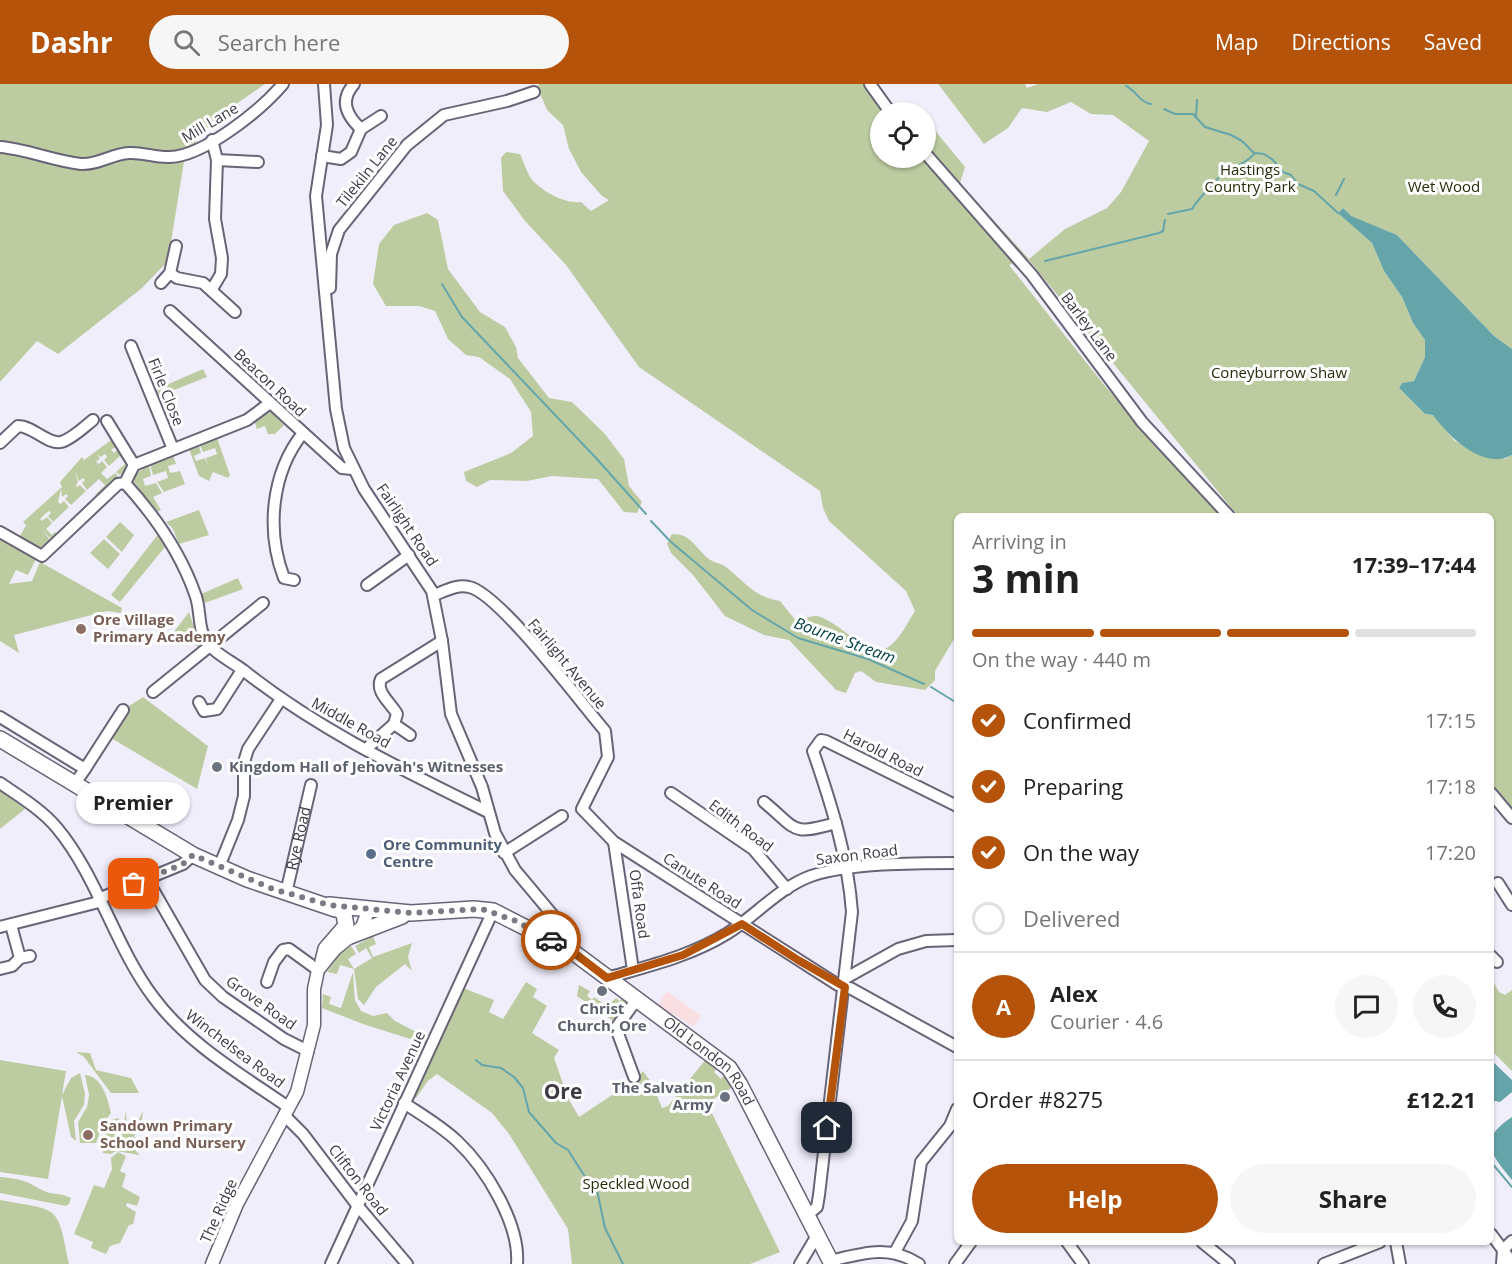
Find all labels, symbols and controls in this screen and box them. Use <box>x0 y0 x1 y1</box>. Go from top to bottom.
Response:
search box <box>149 15 569 69</box>
text: Dashr <box>30 23 113 61</box>
icon: search <box>170 26 203 59</box>
text: Search here <box>218 27 340 57</box>
text: Map <box>1215 28 1258 56</box>
text: Directions <box>1291 28 1391 56</box>
text: Saved <box>1424 28 1482 56</box>
street label: Mill Lane <box>178 97 241 147</box>
map controls <box>870 102 936 168</box>
button: locate <box>870 102 936 168</box>
street label: Tilekiln Lane <box>331 131 401 211</box>
park label: Hastings Country Park <box>1204 159 1296 196</box>
park label: Wet Wood <box>1408 176 1480 196</box>
street label: Barley Lane <box>1057 288 1122 365</box>
street label: Beacon Road <box>230 344 311 421</box>
street label: Firle Close <box>144 355 190 429</box>
park label: Coneyburrow Shaw <box>1211 362 1347 382</box>
street label: Fairlight Road <box>373 479 443 570</box>
text: Arriving in <box>972 528 1067 555</box>
text: 17:39–17:44 <box>1352 549 1476 579</box>
text: 3 min <box>972 551 1080 604</box>
place label: Ore Village Primary Academy <box>93 609 226 646</box>
water label: Bourne Stream <box>791 612 899 669</box>
street label: Fairlight Avenue <box>524 614 612 713</box>
marker: Ore Village Primary Academy <box>74 622 88 636</box>
text: On the way · 440 m <box>972 646 1151 673</box>
street label: Middle Road <box>308 692 395 752</box>
icon: check <box>972 704 1005 737</box>
text: Confirmed <box>1023 705 1132 735</box>
text: 17:15 <box>1425 707 1476 734</box>
street label: Harold Road <box>840 723 927 781</box>
place label: Kingdom Hall of Jehovah's Witnesses <box>229 756 503 776</box>
marker: Kingdom Hall of Jehovah's Witnesses <box>210 760 224 774</box>
icon: check <box>972 770 1005 803</box>
text: Preparing <box>1023 771 1123 801</box>
text: 17:18 <box>1425 773 1476 800</box>
callout: Premier <box>77 782 191 824</box>
text: Premier <box>93 789 173 816</box>
street label: Edith Road <box>705 794 778 856</box>
street label: Rye Road <box>281 804 315 872</box>
place label: Ore Community Centre <box>383 834 503 871</box>
icon: check <box>972 836 1005 869</box>
text: On the way <box>1023 837 1139 867</box>
street label: Saxon Road <box>815 839 899 869</box>
text: 17:20 <box>1425 839 1476 866</box>
marker: Ore Community Centre <box>364 847 378 861</box>
street label: Canute Road <box>660 847 746 913</box>
pin <box>108 858 159 909</box>
icon: bag <box>117 867 150 900</box>
street label: Offa Road <box>625 868 655 940</box>
text: Delivered <box>1023 903 1121 933</box>
courier <box>521 910 581 970</box>
icon: car <box>535 924 568 957</box>
street label: Grove Road <box>222 971 301 1034</box>
button: chat <box>1335 975 1398 1038</box>
button: phone <box>1413 975 1476 1038</box>
text: Alex <box>1050 978 1098 1008</box>
marker: Christ Church, Ore <box>595 984 609 998</box>
text: A <box>996 991 1011 1021</box>
place label: Christ Church, Ore <box>557 998 647 1035</box>
street label: Winchelsea Road <box>182 1004 289 1092</box>
text: Courier · 4.6 <box>1050 1008 1163 1035</box>
street label: Old London Road <box>660 1012 760 1108</box>
street label: Victoria Avenue <box>365 1027 429 1134</box>
district label: Ore <box>544 1077 582 1105</box>
place label: The Salvation Army <box>612 1077 713 1114</box>
text: Order #8275 <box>972 1084 1103 1114</box>
text: £12.21 <box>1407 1084 1476 1114</box>
marker: The Salvation Army <box>718 1090 732 1104</box>
pin <box>801 1102 852 1153</box>
icon: home <box>810 1111 843 1144</box>
place label: Sandown Primary School and Nursery <box>100 1115 246 1152</box>
marker: Sandown Primary School and Nursery <box>81 1128 95 1142</box>
street label: Clifton Road <box>325 1140 393 1219</box>
button: Help <box>972 1164 1218 1233</box>
button: Share <box>1230 1164 1476 1233</box>
park label: Speckled Wood <box>582 1173 690 1193</box>
street label: The Ridge <box>195 1175 241 1246</box>

